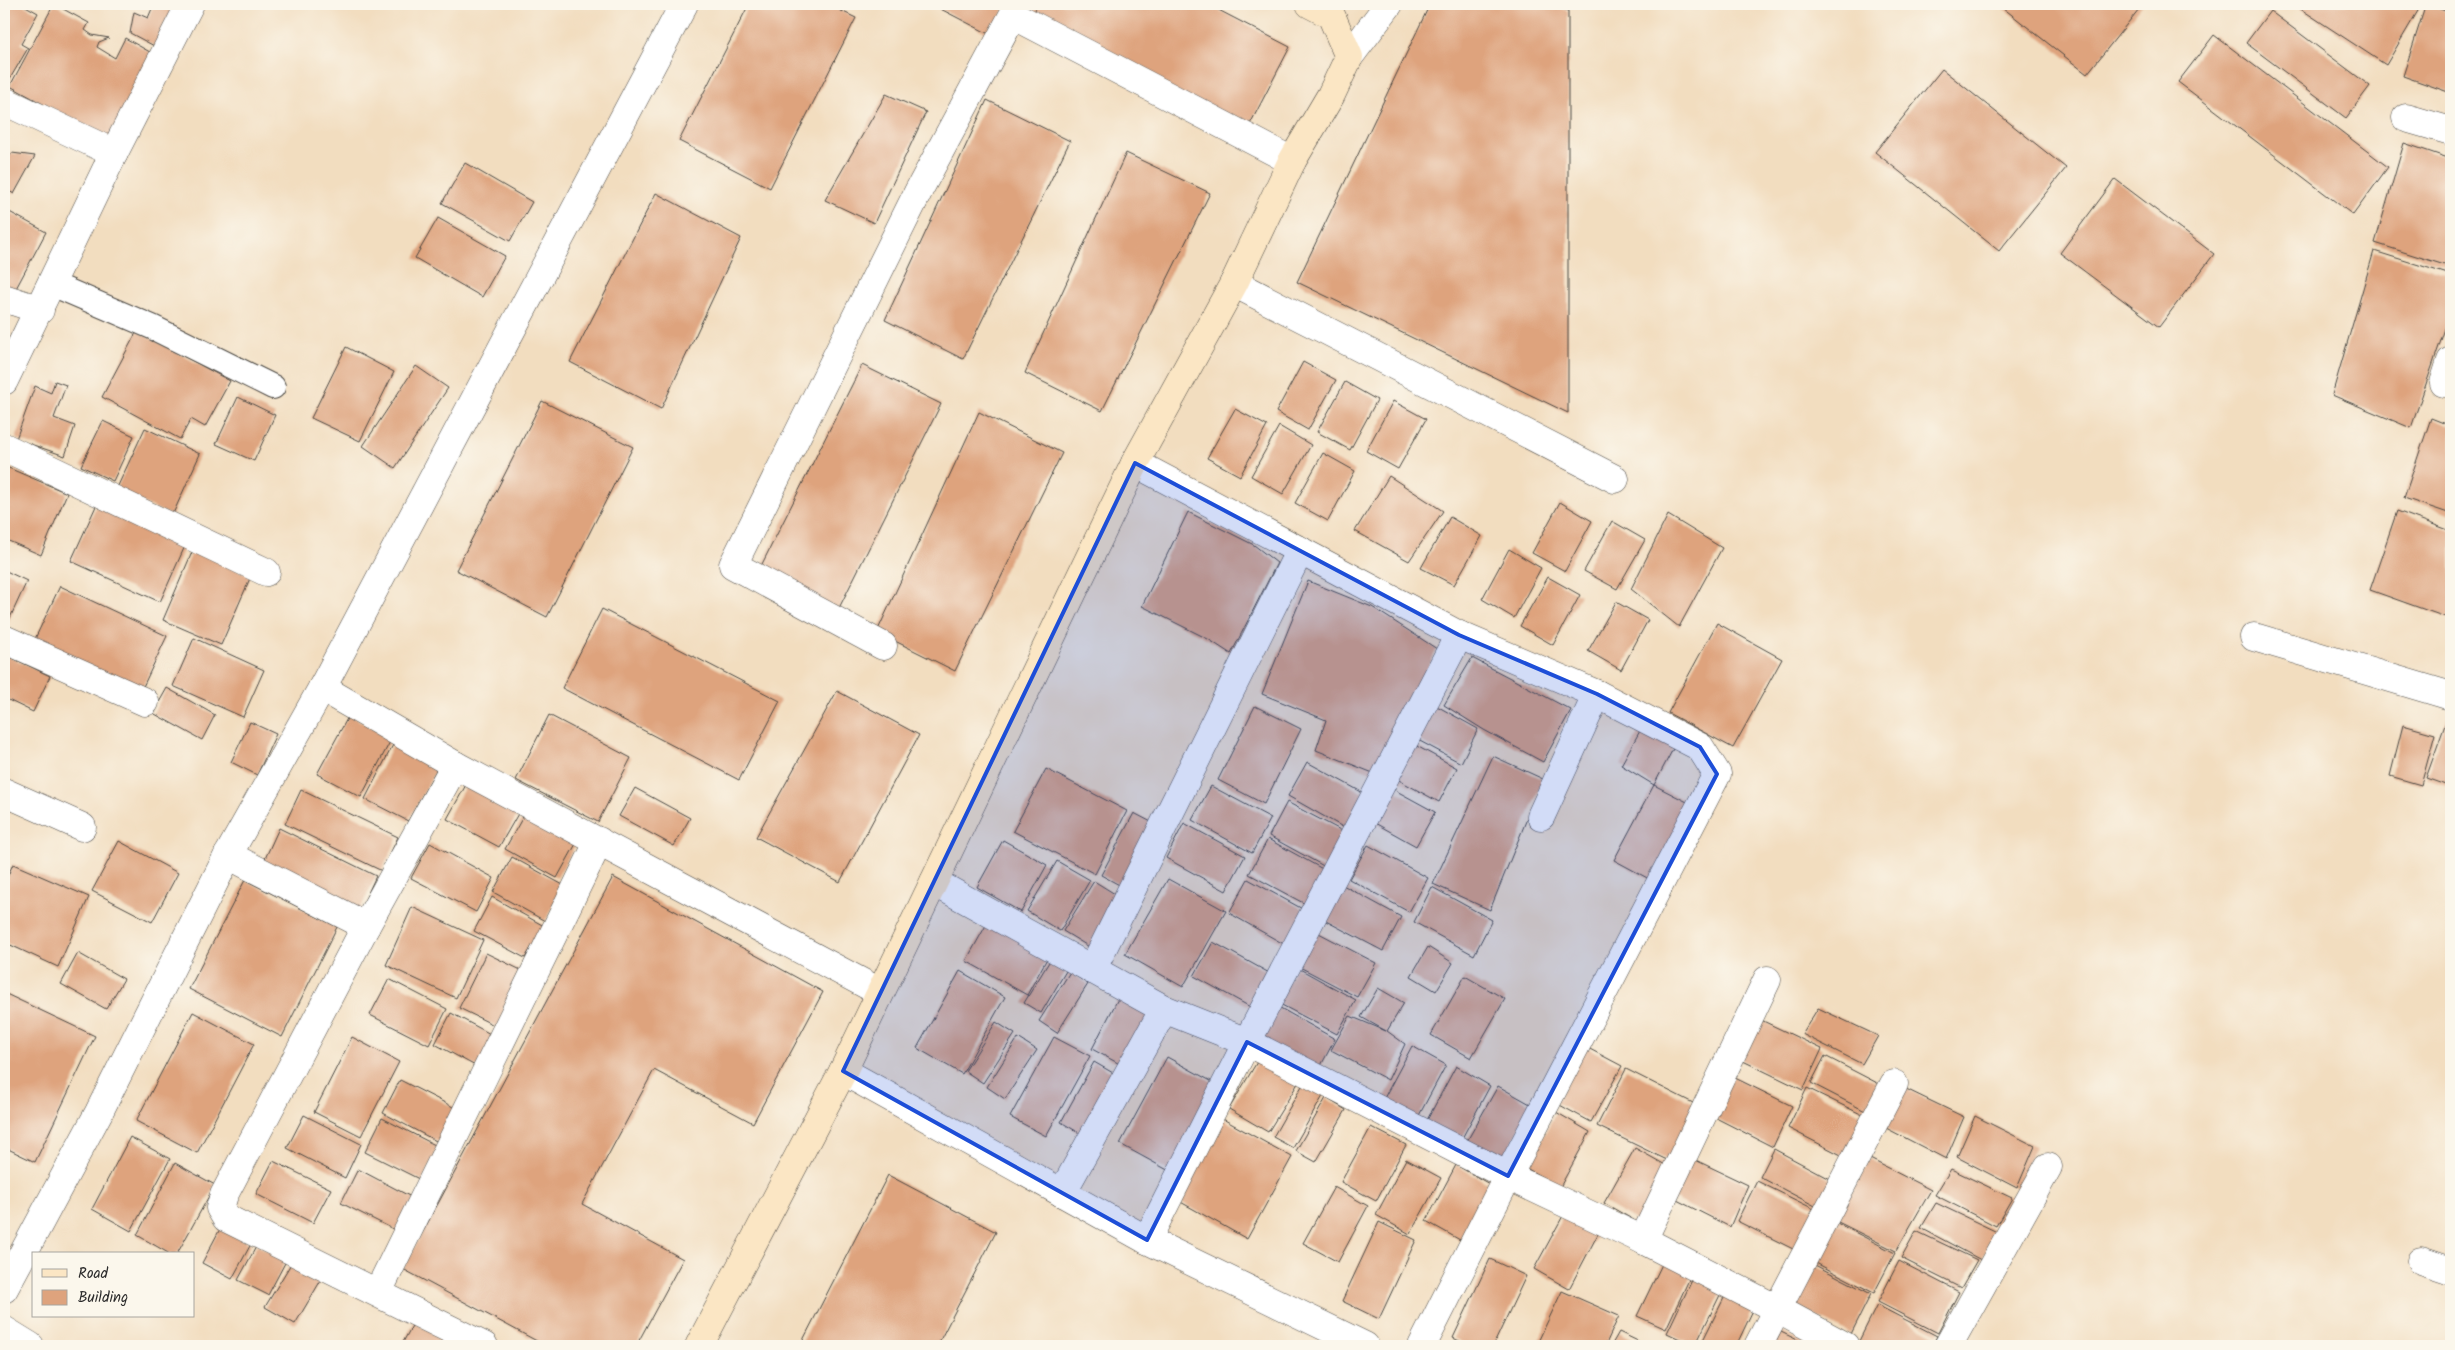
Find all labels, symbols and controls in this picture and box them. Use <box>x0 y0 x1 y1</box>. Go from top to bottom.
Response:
legend <box>32 1252 195 1318</box>
text: Road <box>78 1262 109 1286</box>
text: Building <box>78 1286 128 1310</box>

